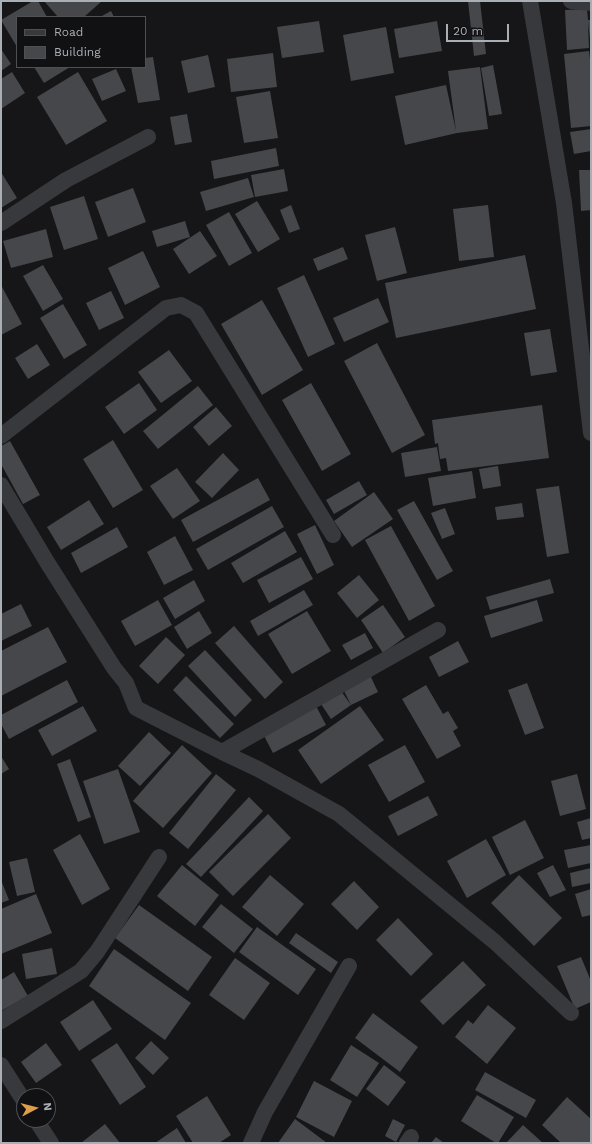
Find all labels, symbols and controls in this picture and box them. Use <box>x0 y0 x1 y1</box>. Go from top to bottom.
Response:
legend <box>16 16 146 68</box>
scale bar <box>448 16 511 42</box>
text: 20 m <box>453 24 483 38</box>
text: Road <box>54 25 83 39</box>
text: Building <box>54 45 101 59</box>
north arrow <box>16 1088 56 1128</box>
text: N <box>40 1102 54 1111</box>

